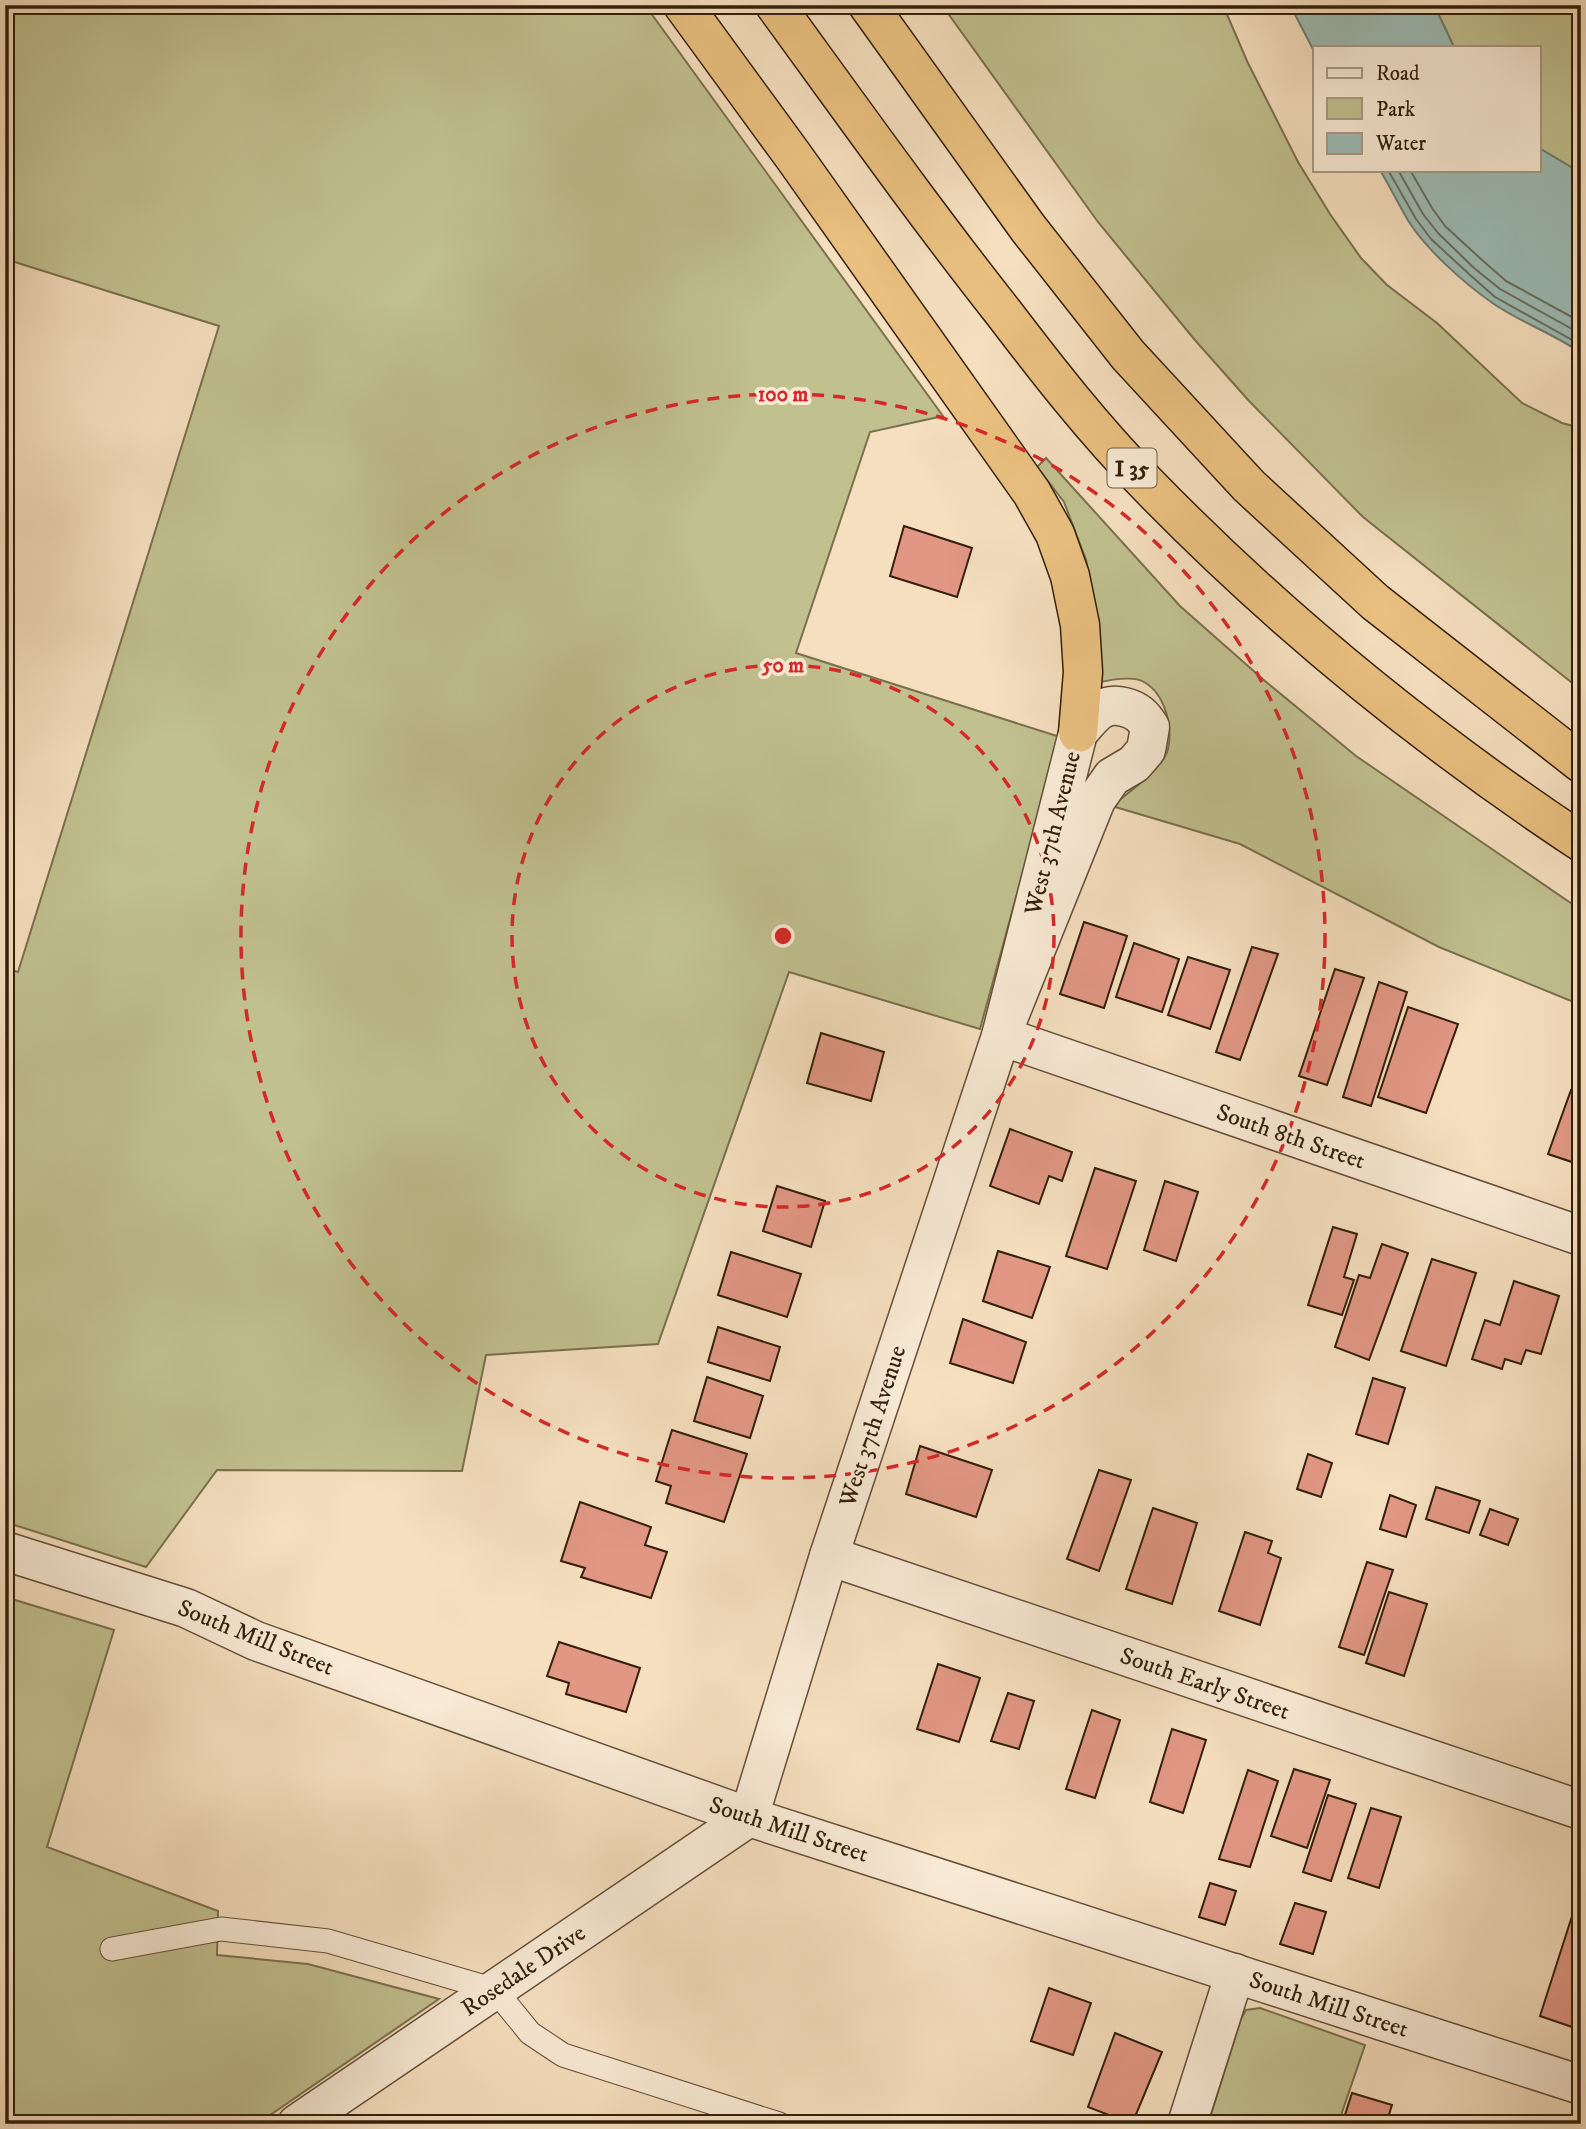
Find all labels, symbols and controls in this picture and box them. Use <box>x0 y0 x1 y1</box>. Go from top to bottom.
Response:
legend <box>1313 46 1540 172</box>
text: Road <box>1376 61 1420 87</box>
text: Park <box>1376 97 1416 123</box>
text: Water <box>1375 131 1426 157</box>
text: 100 m <box>758 382 808 408</box>
road number: I 35 <box>1108 448 1156 488</box>
text: 50 m <box>761 653 804 679</box>
street label: West 37th Avenue <box>1018 748 1088 919</box>
centre of rings <box>771 924 795 948</box>
street label: South 8th Street <box>1212 1097 1369 1177</box>
street label: West 37th Avenue <box>832 1342 913 1512</box>
street label: South Mill Street <box>173 1593 338 1683</box>
street label: South Early Street <box>1116 1641 1294 1727</box>
street label: South Mill Street <box>705 1790 872 1870</box>
street label: Rosedale Drive <box>456 1918 591 2023</box>
street label: South Mill Street <box>1245 1965 1412 2045</box>

